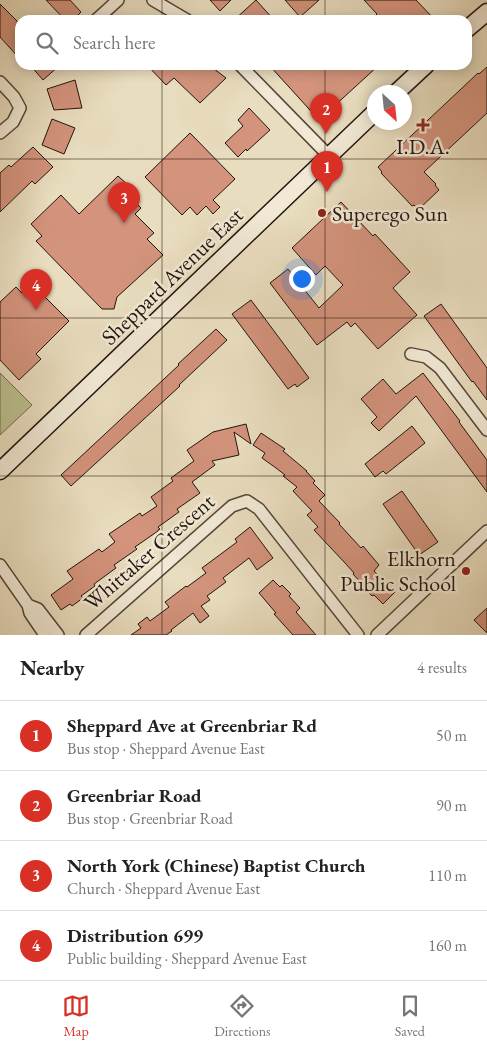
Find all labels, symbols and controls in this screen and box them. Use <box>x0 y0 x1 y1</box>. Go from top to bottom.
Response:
search box <box>15 15 472 70</box>
icon: search <box>33 29 61 57</box>
text: Search here <box>73 30 155 55</box>
north arrow <box>367 85 412 130</box>
pin: 2 <box>310 93 342 134</box>
marker: I.D.A. <box>417 119 429 131</box>
place label: I.D.A. <box>396 132 450 161</box>
pin: 1 <box>311 151 343 192</box>
pin: 3 <box>108 182 140 223</box>
place label: Superego Sun <box>332 199 448 228</box>
street label: Sheppard Avenue East <box>95 201 249 351</box>
marker: Superego Sun <box>316 207 328 219</box>
your location <box>289 266 315 292</box>
pin: 4 <box>20 269 52 310</box>
street label: Whittaker Crescent <box>77 487 221 617</box>
place label: Elkhorn Public School <box>340 544 456 598</box>
marker: Elkhorn Public School <box>460 565 472 577</box>
text: Nearby <box>20 654 84 681</box>
text: 4 results <box>417 657 467 678</box>
text: Sheppard Ave at Greenbriar Rd <box>67 713 317 738</box>
text: 1 <box>32 725 40 746</box>
text: 50 m <box>436 725 467 746</box>
text: Bus stop · Sheppard Avenue East <box>67 738 265 759</box>
text: Greenbriar Road <box>67 783 202 808</box>
text: 2 <box>32 795 40 816</box>
text: 90 m <box>436 795 467 816</box>
text: Bus stop · Greenbriar Road <box>67 808 233 829</box>
text: North York (Chinese) Baptist Church <box>67 853 365 878</box>
text: 3 <box>32 865 40 886</box>
text: 110 m <box>428 865 467 886</box>
text: Church · Sheppard Avenue East <box>67 878 260 899</box>
text: Distribution 699 <box>67 923 203 948</box>
text: 4 <box>32 935 40 956</box>
text: 160 m <box>428 935 467 956</box>
text: Public building · Sheppard Avenue East <box>67 948 307 969</box>
tab: Map <box>62 992 90 1040</box>
tab: Directions <box>214 992 271 1040</box>
tab: Saved <box>395 992 425 1040</box>

